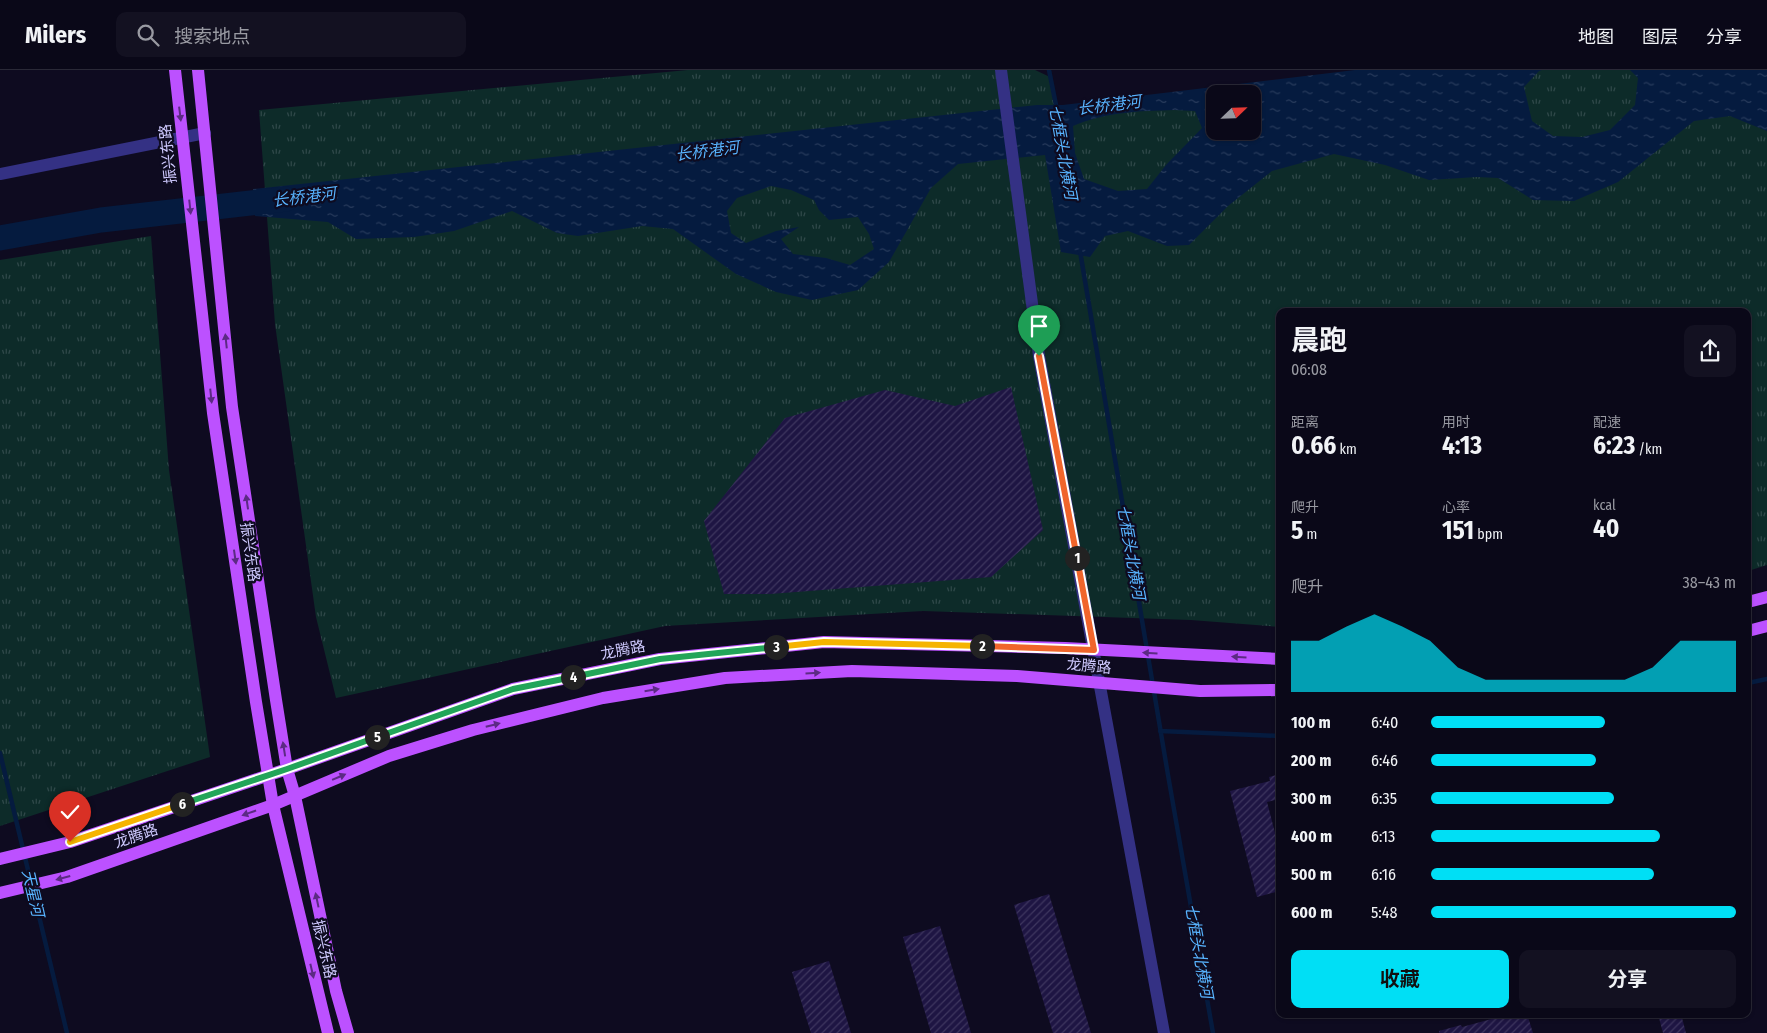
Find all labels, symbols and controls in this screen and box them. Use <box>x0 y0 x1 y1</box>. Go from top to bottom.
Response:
search box <box>116 12 466 57</box>
text: Milers <box>25 21 86 49</box>
icon: search <box>134 21 162 49</box>
text: 搜索地点 <box>174 25 250 48</box>
text: 地图 <box>1578 26 1614 48</box>
text: 图层 <box>1642 26 1678 48</box>
text: 分享 <box>1706 26 1742 48</box>
north arrow <box>1206 85 1261 140</box>
map controls <box>1206 85 1261 140</box>
water label: 长桥港河 <box>1076 91 1145 118</box>
water label: 七框头北横河 <box>1045 103 1081 204</box>
one-way arrow <box>176 106 184 122</box>
street label: 振兴东路 <box>156 123 180 185</box>
water label: 长桥港河 <box>674 137 743 164</box>
water label: 长桥港河 <box>271 183 340 210</box>
one-way arrow <box>186 199 194 215</box>
pin <box>1018 305 1060 356</box>
icon: arrive <box>1025 312 1053 340</box>
text: 晨跑 <box>1291 324 1347 357</box>
button: share <box>1684 325 1736 377</box>
one-way arrow <box>222 332 230 348</box>
text: 06:08 <box>1291 360 1327 379</box>
one-way arrow <box>207 389 215 405</box>
text: 距离 <box>1291 414 1319 431</box>
text: 用时 <box>1442 414 1470 431</box>
text: 配速 <box>1593 414 1621 431</box>
text: 0.66 <box>1291 431 1336 461</box>
text: 4:13 <box>1442 431 1482 461</box>
text: 6:23 <box>1593 431 1635 461</box>
text: km <box>1336 441 1357 458</box>
text: /km <box>1635 441 1662 458</box>
one-way arrow <box>242 493 250 509</box>
text: kcal <box>1593 497 1616 514</box>
text: 爬升 <box>1291 499 1319 516</box>
text: 心率 <box>1442 499 1470 516</box>
water label: 七框头北横河 <box>1113 503 1149 604</box>
text: 40 <box>1593 514 1620 544</box>
text: 5 <box>1291 516 1303 546</box>
text: 151 <box>1442 516 1474 546</box>
street label: 振兴东路 <box>237 521 263 583</box>
text: m <box>1303 526 1317 543</box>
text: bpm <box>1474 526 1503 543</box>
pin: 1 <box>1064 546 1090 570</box>
one-way arrow <box>231 550 239 566</box>
text: 1 <box>1075 550 1080 567</box>
text: 38–43 m <box>1683 573 1736 592</box>
text: 爬升 <box>1291 577 1323 596</box>
pin: 3 <box>764 634 788 660</box>
pin: 2 <box>970 634 994 658</box>
street label: 龙腾路 <box>599 637 647 663</box>
text: 2 <box>979 638 986 655</box>
text: 3 <box>773 639 780 656</box>
one-way arrow <box>1141 648 1157 656</box>
one-way arrow <box>1231 653 1247 661</box>
street label: 龙腾路 <box>1066 655 1112 677</box>
pin: 4 <box>560 664 586 690</box>
text: 4 <box>570 669 577 686</box>
one-way arrow <box>805 669 821 677</box>
one-way arrow <box>644 686 660 694</box>
text: 100 m <box>1291 713 1331 732</box>
text: 6:40 <box>1371 713 1398 732</box>
one-way arrow <box>486 721 501 729</box>
pin: 5 <box>364 724 390 750</box>
text: 5 <box>374 729 381 746</box>
one-way arrow <box>280 740 288 756</box>
text: 200 m <box>1291 751 1331 770</box>
text: 6:46 <box>1371 751 1398 770</box>
one-way arrow <box>332 773 347 781</box>
text: 300 m <box>1291 789 1332 808</box>
text: 6:35 <box>1371 789 1397 808</box>
pin <box>49 791 91 842</box>
pin: 6 <box>170 792 194 816</box>
text: 6 <box>179 796 186 813</box>
icon: check <box>56 798 84 826</box>
one-way arrow <box>241 809 256 817</box>
street label: 龙腾路 <box>112 820 160 852</box>
text: 400 m <box>1291 827 1332 846</box>
text: 6:13 <box>1371 827 1395 846</box>
text: 500 m <box>1291 865 1332 884</box>
text: 6:16 <box>1371 865 1396 884</box>
water label: 天星河 <box>18 867 48 921</box>
one-way arrow <box>55 875 70 883</box>
one-way arrow <box>313 893 321 908</box>
water label: 七框头北横河 <box>1181 902 1217 1003</box>
text: 600 m <box>1291 903 1332 922</box>
text: 5:48 <box>1371 903 1397 922</box>
street label: 振兴东路 <box>308 918 340 980</box>
button: 收藏 <box>1291 950 1509 1008</box>
button: 分享 <box>1519 950 1736 1008</box>
one-way arrow <box>308 964 316 979</box>

